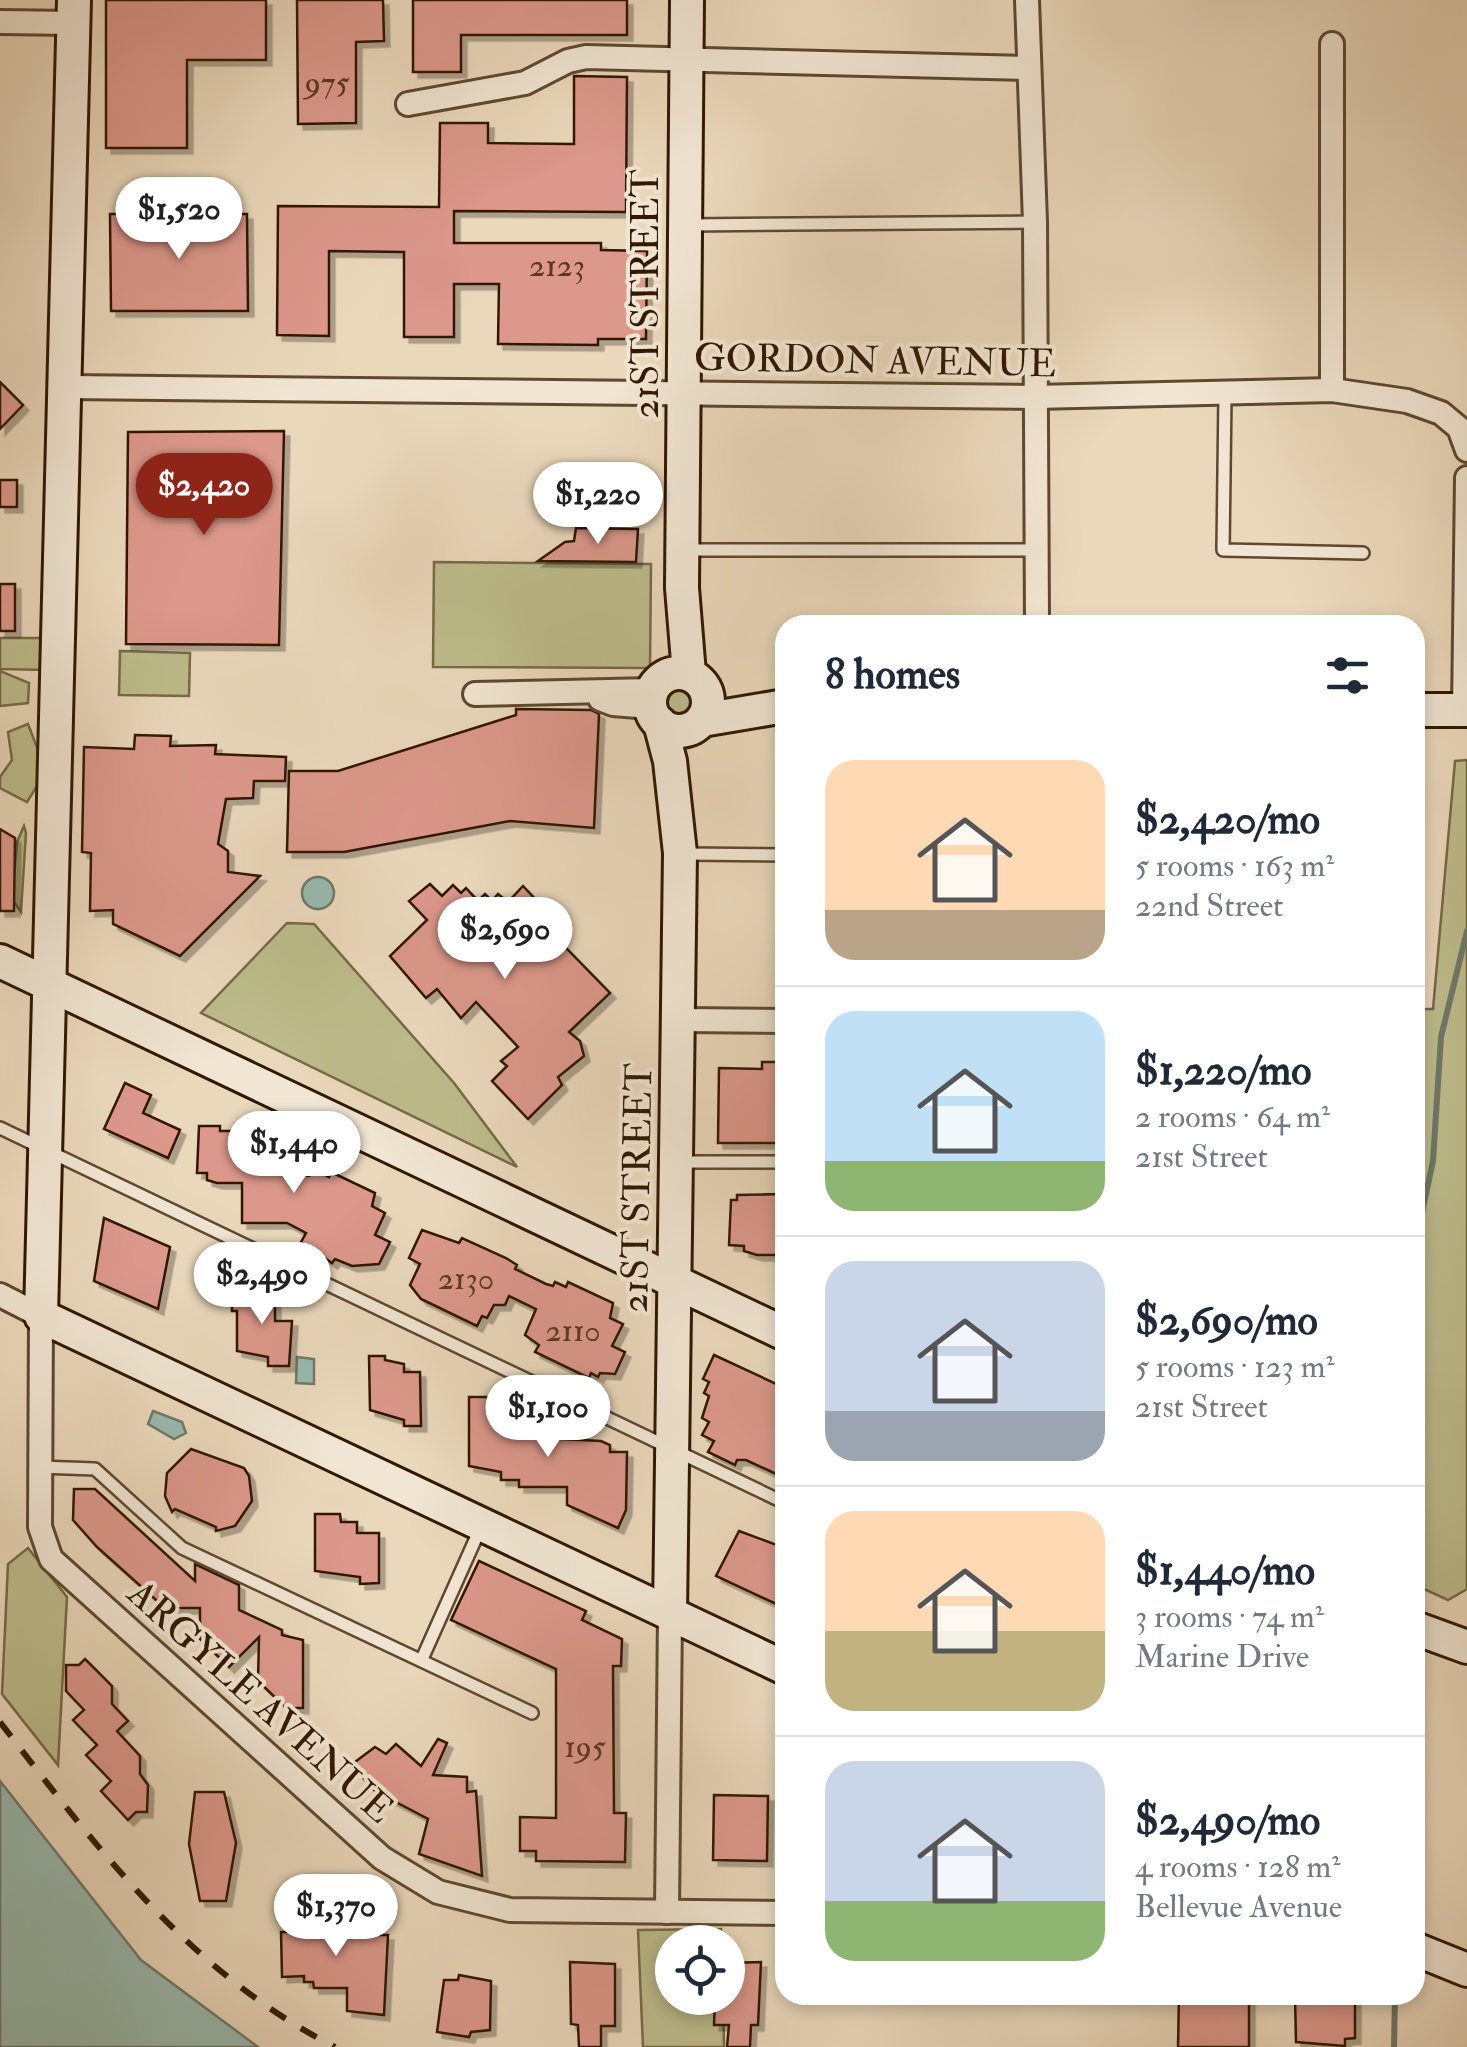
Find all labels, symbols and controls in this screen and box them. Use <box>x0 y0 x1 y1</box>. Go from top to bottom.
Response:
house number: 975 <box>302 63 350 103</box>
street label: 21ST STREET <box>622 169 670 419</box>
pin: $1,520 <box>98 177 260 262</box>
text: $1,520 <box>137 189 221 229</box>
house number: 2123 <box>529 246 585 286</box>
street label: GORDON AVENUE <box>693 334 1056 388</box>
pin: $2,420 <box>123 453 285 538</box>
pin: $1,220 <box>517 462 679 547</box>
text: $2,420 <box>158 465 250 505</box>
text: $1,220 <box>555 474 641 514</box>
icon: filters <box>1320 648 1375 703</box>
text: 8 homes <box>825 649 960 701</box>
text: $2,420/mo <box>1135 794 1320 846</box>
icon: home <box>905 800 1025 920</box>
text: 5 rooms · 163 m² <box>1135 846 1334 886</box>
text: 22nd Street <box>1135 886 1283 926</box>
pin: $2,690 <box>424 897 586 982</box>
text: $2,690 <box>460 909 550 949</box>
text: $1,220/mo <box>1135 1045 1311 1097</box>
icon: home <box>905 1051 1025 1171</box>
street label: 21ST STREET <box>611 1063 663 1313</box>
text: 2 rooms · 64 m² <box>1135 1097 1330 1137</box>
pin: $1,440 <box>213 1111 375 1196</box>
text: $1,440 <box>250 1123 338 1163</box>
text: 21st Street <box>1135 1137 1268 1177</box>
pin: $2,490 <box>181 1242 343 1327</box>
text: $2,490 <box>216 1254 308 1294</box>
house number: 2130 <box>438 1259 494 1299</box>
text: $2,690/mo <box>1135 1295 1318 1347</box>
icon: home <box>905 1301 1025 1421</box>
house number: 2110 <box>545 1311 601 1351</box>
text: 5 rooms · 123 m² <box>1135 1347 1334 1387</box>
pin: $1,100 <box>467 1375 629 1460</box>
text: $1,100 <box>507 1387 589 1427</box>
text: 21st Street <box>1135 1387 1268 1427</box>
text: $1,440/mo <box>1135 1545 1315 1597</box>
icon: home <box>905 1551 1025 1671</box>
street label: ARGYLE AVENUE <box>117 1569 403 1834</box>
text: 3 rooms · 74 m² <box>1135 1597 1324 1637</box>
text: Marine Drive <box>1135 1637 1309 1677</box>
house number: 195 <box>564 1727 606 1767</box>
text: $2,490/mo <box>1135 1795 1320 1847</box>
icon: home <box>905 1801 1025 1921</box>
text: 4 rooms · 128 m² <box>1135 1847 1340 1887</box>
pin: $1,370 <box>255 1874 417 1959</box>
text: $1,370 <box>296 1886 376 1926</box>
text: Bellevue Avenue <box>1135 1887 1342 1927</box>
map controls <box>655 1925 745 2015</box>
button: locate <box>655 1925 745 2015</box>

